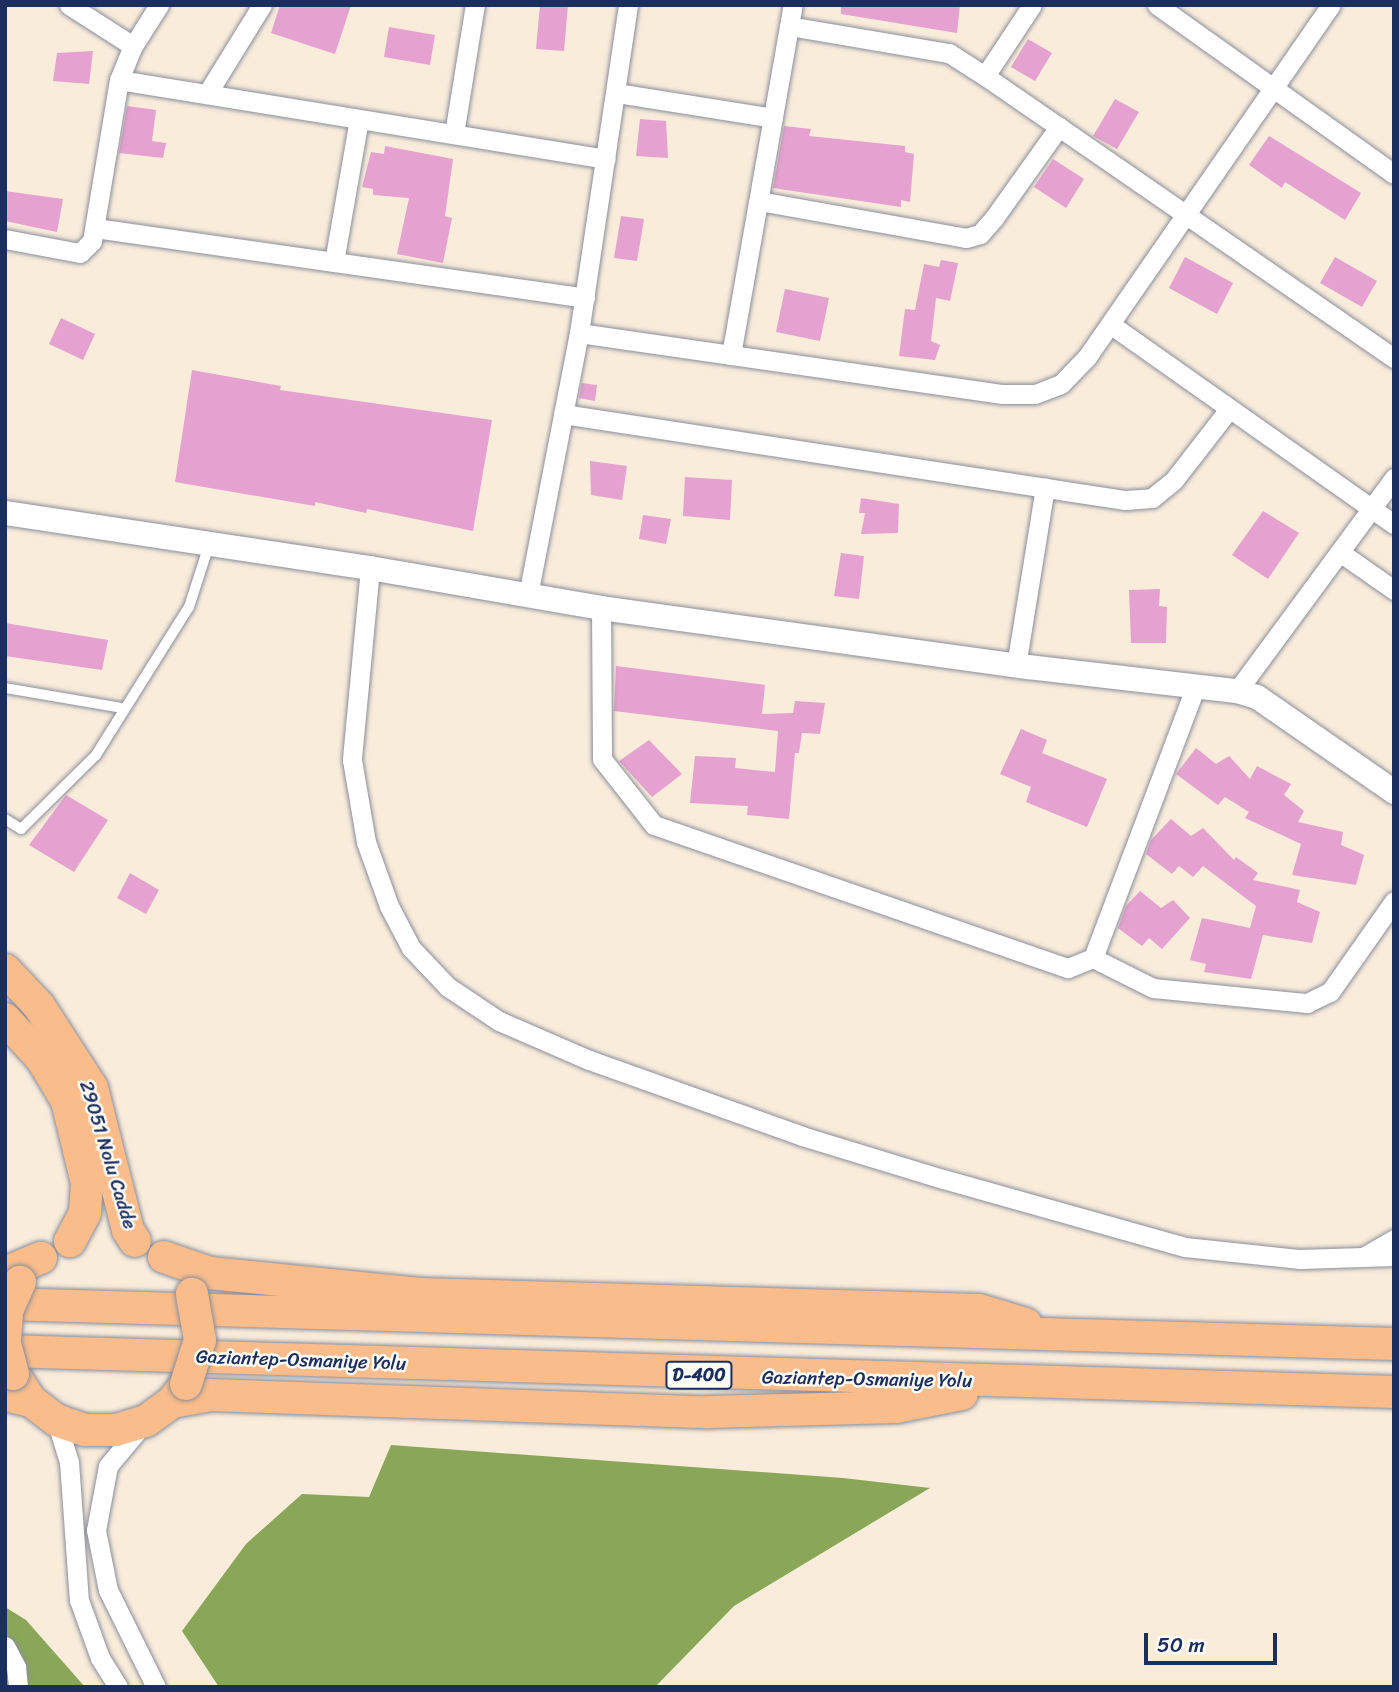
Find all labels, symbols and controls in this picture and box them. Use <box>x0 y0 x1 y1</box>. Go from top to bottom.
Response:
street label: 29051 Nolu Cadde <box>75 1078 141 1232</box>
street label: Gaziantep-Osmaniye Yolu <box>195 1345 407 1375</box>
road number: D-400 <box>664 1360 734 1390</box>
street label: Gaziantep-Osmaniye Yolu <box>762 1366 972 1392</box>
scale bar <box>1147 1618 1280 1662</box>
text: 50 m <box>1157 1626 1205 1664</box>

